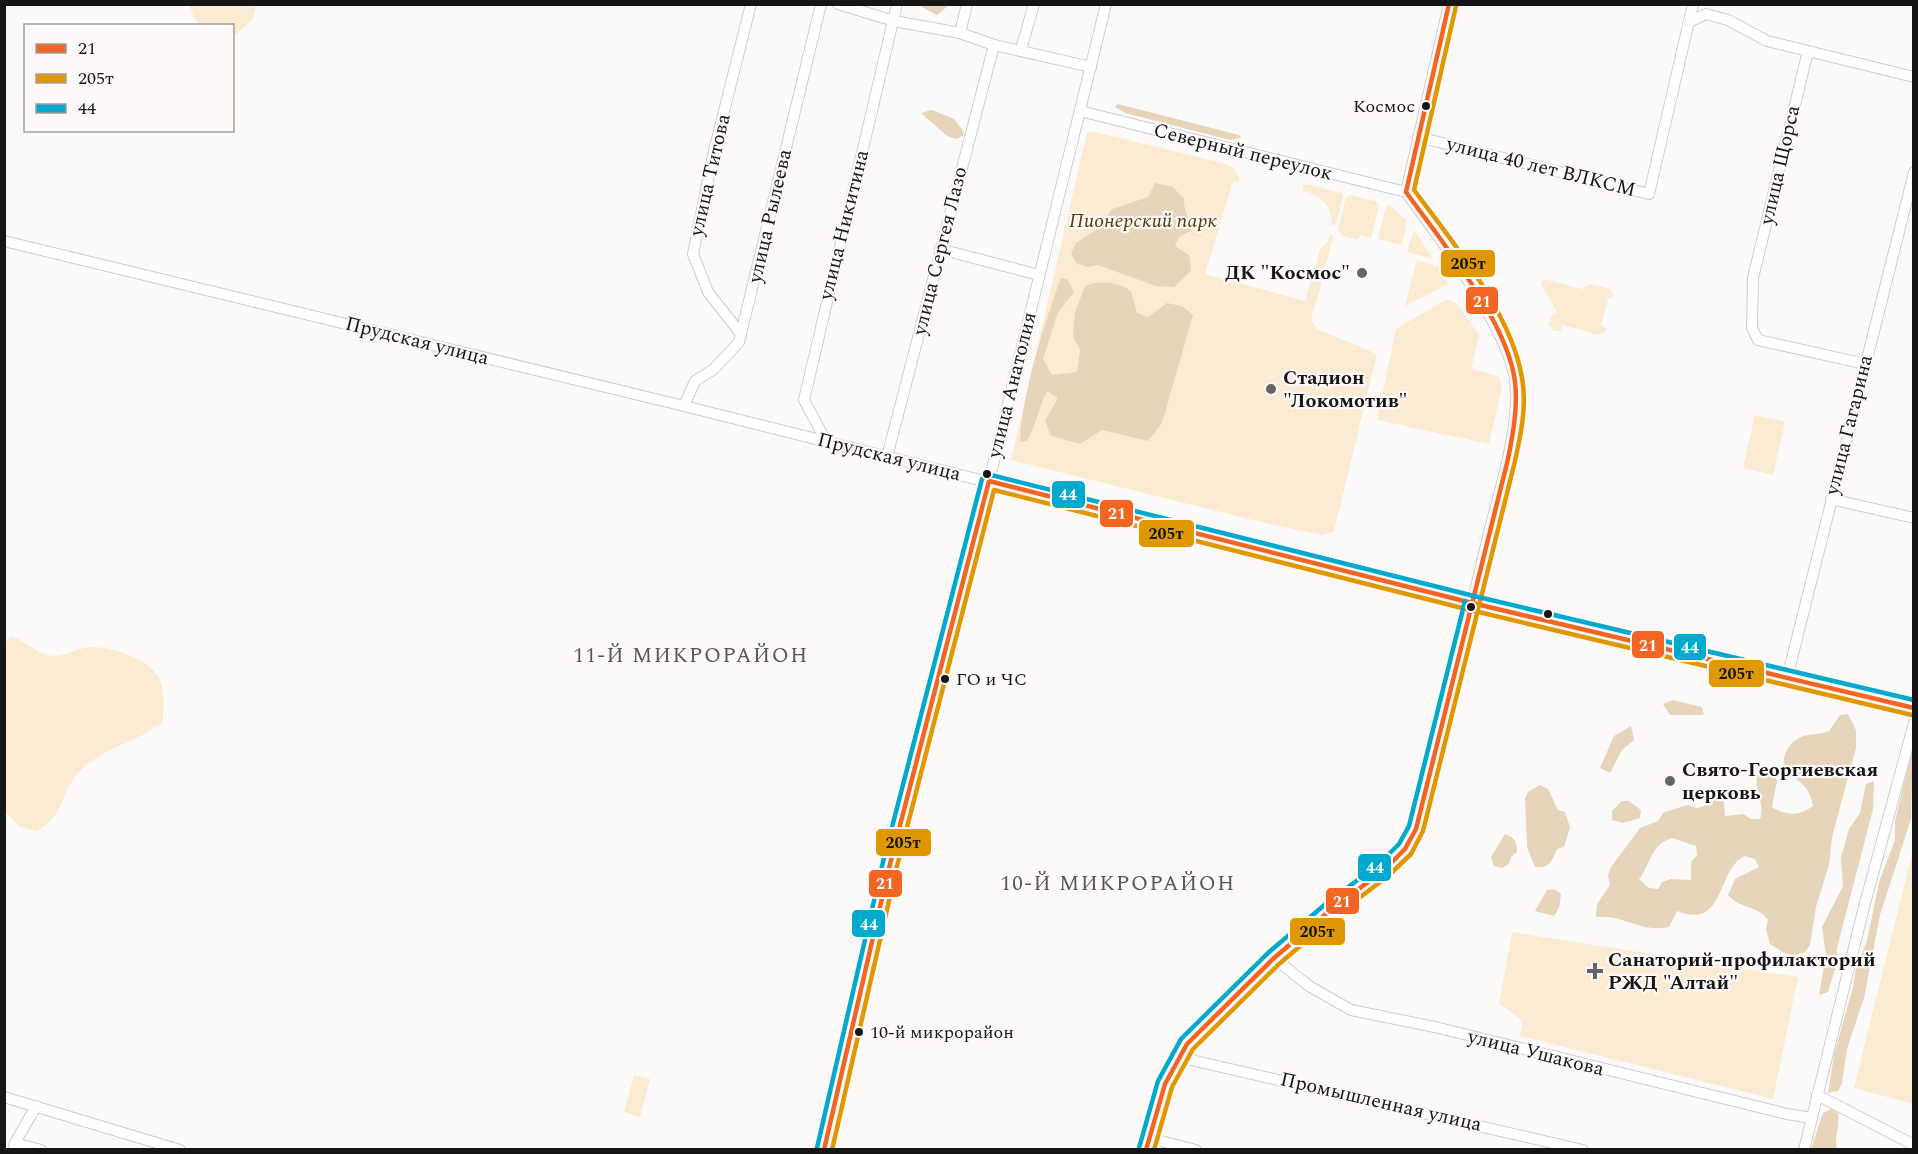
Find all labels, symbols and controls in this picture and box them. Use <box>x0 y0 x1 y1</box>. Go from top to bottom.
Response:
legend <box>24 24 234 132</box>
text: 21 <box>78 35 96 62</box>
text: 205т <box>78 65 114 92</box>
place label: Космос <box>1353 93 1415 120</box>
text: 44 <box>78 95 96 122</box>
marker: Космос <box>1420 100 1432 112</box>
street label: улица Щорса <box>1751 102 1808 229</box>
street label: улица Титова <box>681 111 739 240</box>
street label: Северный переулок <box>1150 115 1336 189</box>
street label: улица 40 лет ВЛКСМ <box>1442 129 1639 205</box>
street label: улица Рылеева <box>740 146 800 287</box>
street label: улица Никитина <box>811 147 877 304</box>
street label: улица Сергея Лазо <box>904 164 975 339</box>
park label: Пионерский парк <box>1069 206 1218 236</box>
line badge: 205т <box>1440 249 1496 278</box>
text: 205т <box>1451 252 1486 276</box>
place label: ДК "Космос" <box>1225 258 1350 288</box>
marker: ДК "Космос" <box>1355 266 1369 280</box>
line badge: 21 <box>1465 286 1499 315</box>
text: 21 <box>1473 290 1491 314</box>
street label: Прудская улица <box>342 309 492 373</box>
street label: улица Анатолия <box>979 309 1045 462</box>
street label: улица Гагарина <box>1817 352 1881 499</box>
place label: Стадион "Локомотив" <box>1283 363 1408 416</box>
marker: Стадион "Локомотив" <box>1264 382 1278 396</box>
street label: Прудская улица <box>814 425 964 489</box>
unlabelled marker <box>981 468 993 480</box>
line badge: 44 <box>1051 480 1086 509</box>
text: 44 <box>1059 483 1077 507</box>
line badge: 21 <box>1099 499 1134 528</box>
text: 21 <box>1108 502 1126 526</box>
line badge: 205т <box>1138 519 1195 548</box>
text: 205т <box>1149 522 1184 546</box>
unlabelled marker <box>1465 601 1477 613</box>
unlabelled marker <box>1542 608 1554 620</box>
line badge: 21 <box>1631 630 1665 659</box>
line badge: 44 <box>1673 633 1707 661</box>
text: 21 <box>1639 634 1657 658</box>
text: 44 <box>1681 636 1699 660</box>
district label: 11-Й МИКРОРАЙОН <box>573 640 809 672</box>
line badge: 205т <box>1708 659 1765 688</box>
text: 205т <box>1719 662 1754 686</box>
place label: ГО и ЧС <box>956 666 1027 693</box>
marker: ГО и ЧС <box>939 673 951 685</box>
place label: Свято-Георгиевская церковь <box>1682 755 1879 808</box>
marker: Свято-Георгиевская церковь <box>1663 774 1677 788</box>
line badge: 205т <box>875 828 932 857</box>
text: 205т <box>886 831 921 855</box>
line badge: 44 <box>1357 853 1392 882</box>
text: 44 <box>1366 856 1384 880</box>
district label: 10-Й МИКРОРАЙОН <box>1000 868 1236 900</box>
line badge: 21 <box>868 869 903 898</box>
text: 21 <box>876 872 894 896</box>
line badge: 21 <box>1325 887 1360 915</box>
text: 21 <box>1333 890 1351 914</box>
line badge: 44 <box>851 909 886 938</box>
text: 44 <box>860 913 878 937</box>
line badge: 205т <box>1289 917 1346 946</box>
text: 205т <box>1300 920 1335 944</box>
place label: Санаторий-профилакторий РЖД "Алтай" <box>1608 945 1876 998</box>
marker: Санаторий-профилакторий РЖД "Алтай" <box>1586 962 1604 980</box>
place label: 10-й микрорайон <box>870 1019 1014 1046</box>
street label: улица Ушакова <box>1464 1021 1608 1084</box>
marker: 10-й микрорайон <box>853 1026 865 1038</box>
street label: Промышленная улица <box>1277 1064 1485 1140</box>

